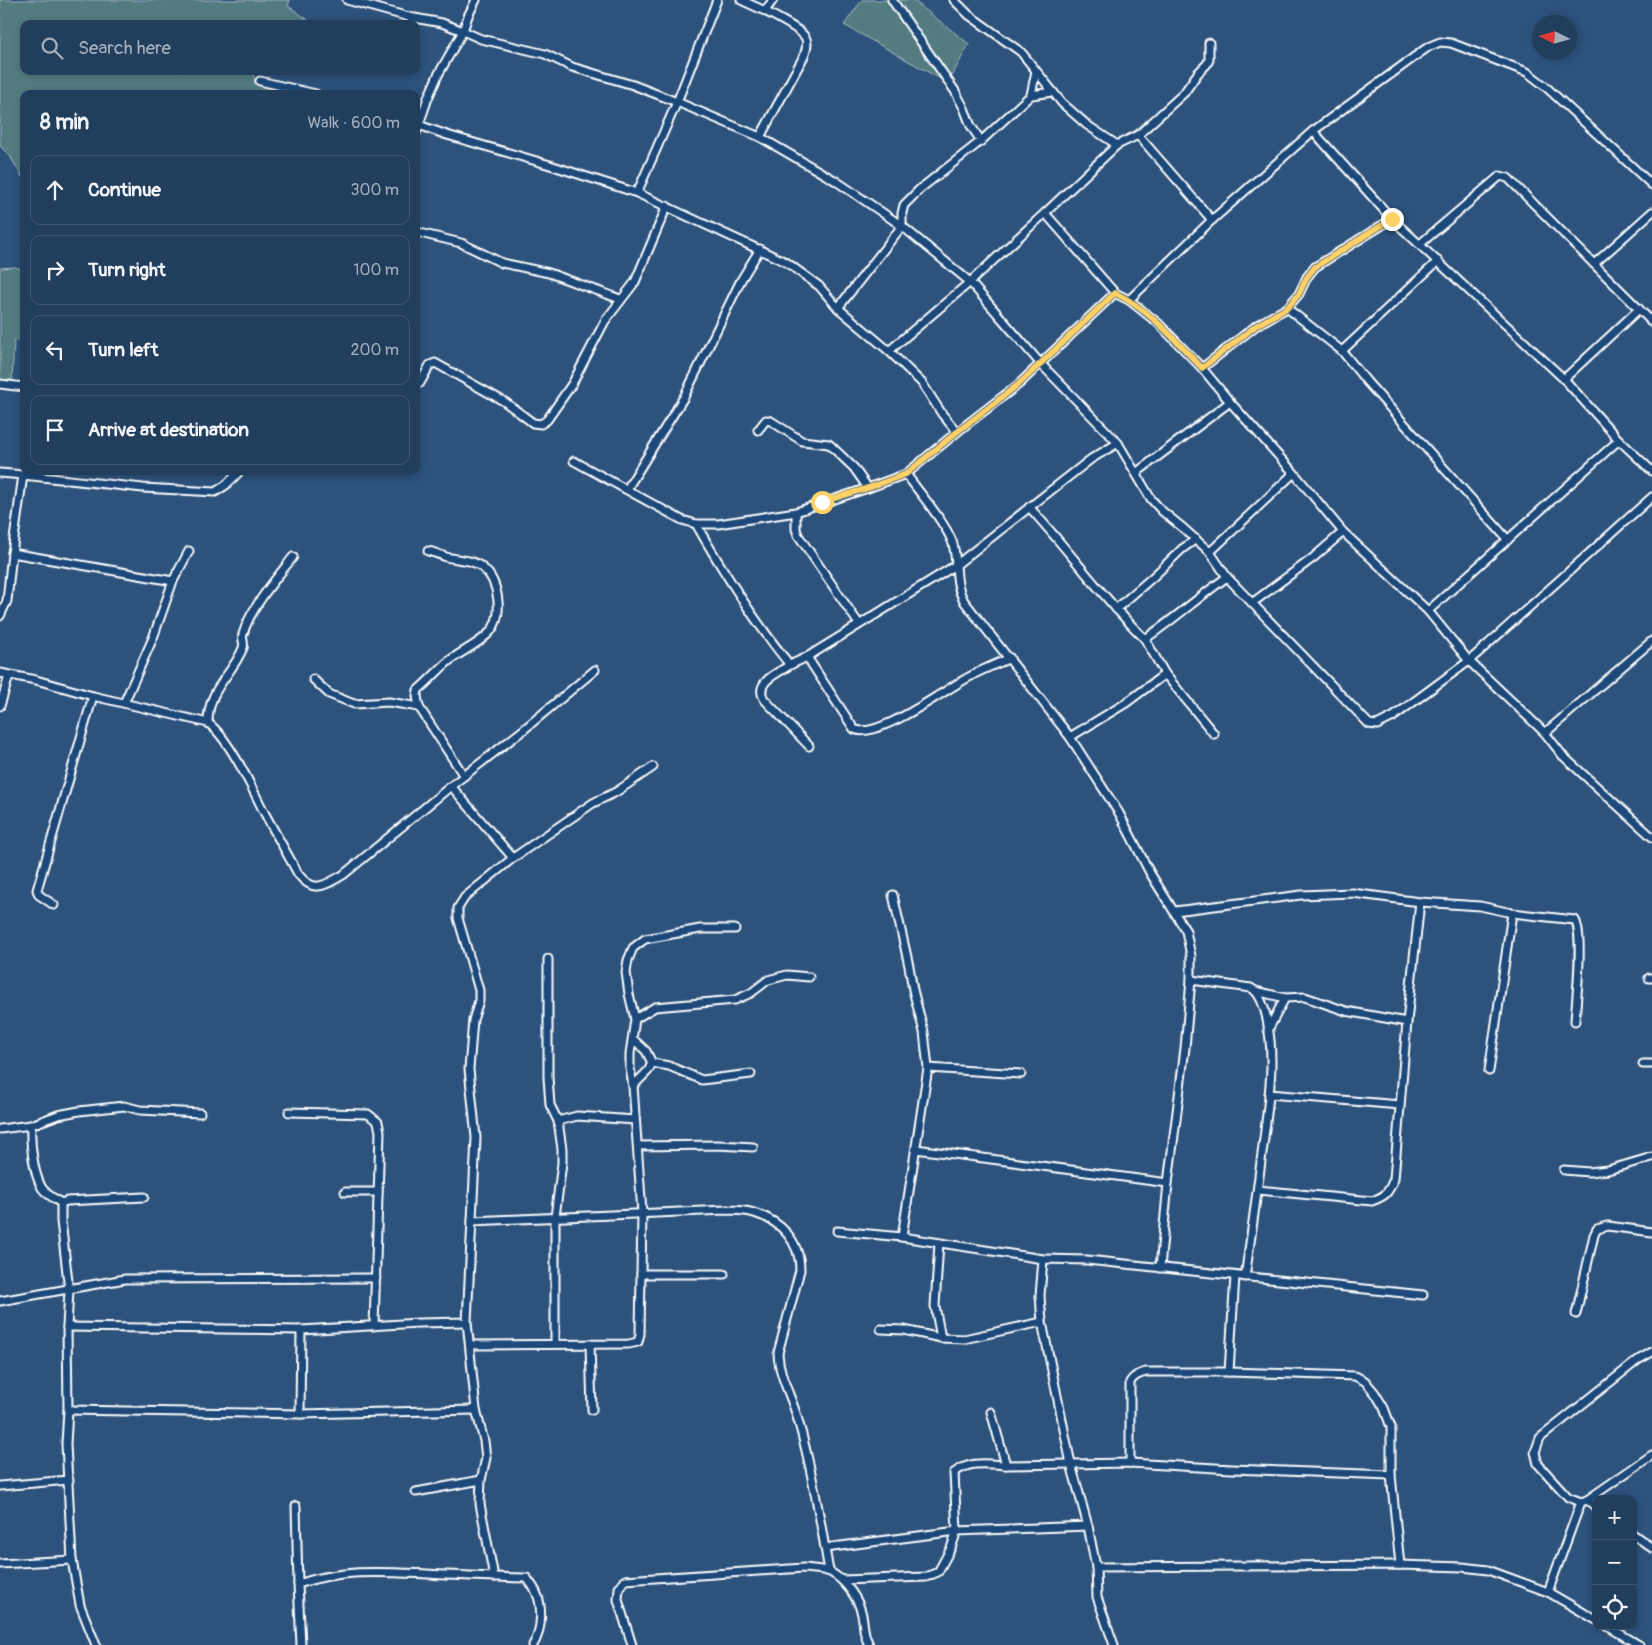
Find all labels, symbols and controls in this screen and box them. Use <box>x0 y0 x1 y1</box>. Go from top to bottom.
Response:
north arrow <box>1532 15 1577 60</box>
search box <box>20 20 420 75</box>
icon: search <box>38 34 66 62</box>
text: Search here <box>78 36 171 60</box>
text: 8 min <box>40 109 89 136</box>
text: Walk · 600 m <box>307 113 400 133</box>
icon: ahead <box>41 176 69 204</box>
text: Continue <box>88 178 161 202</box>
text: 300 m <box>351 180 399 200</box>
route end <box>1381 208 1404 231</box>
icon: right <box>41 256 69 284</box>
text: Turn right <box>88 258 166 282</box>
text: 100 m <box>353 260 399 280</box>
icon: left <box>41 336 69 364</box>
text: Turn left <box>88 338 158 362</box>
text: 200 m <box>351 340 399 360</box>
icon: arrive <box>41 416 69 444</box>
text: Arrive at destination <box>88 418 249 442</box>
route start <box>811 491 834 514</box>
map controls <box>1592 1495 1637 1630</box>
button: + <box>1592 1495 1637 1540</box>
button: − <box>1592 1540 1637 1585</box>
button: locate <box>1592 1585 1637 1630</box>

